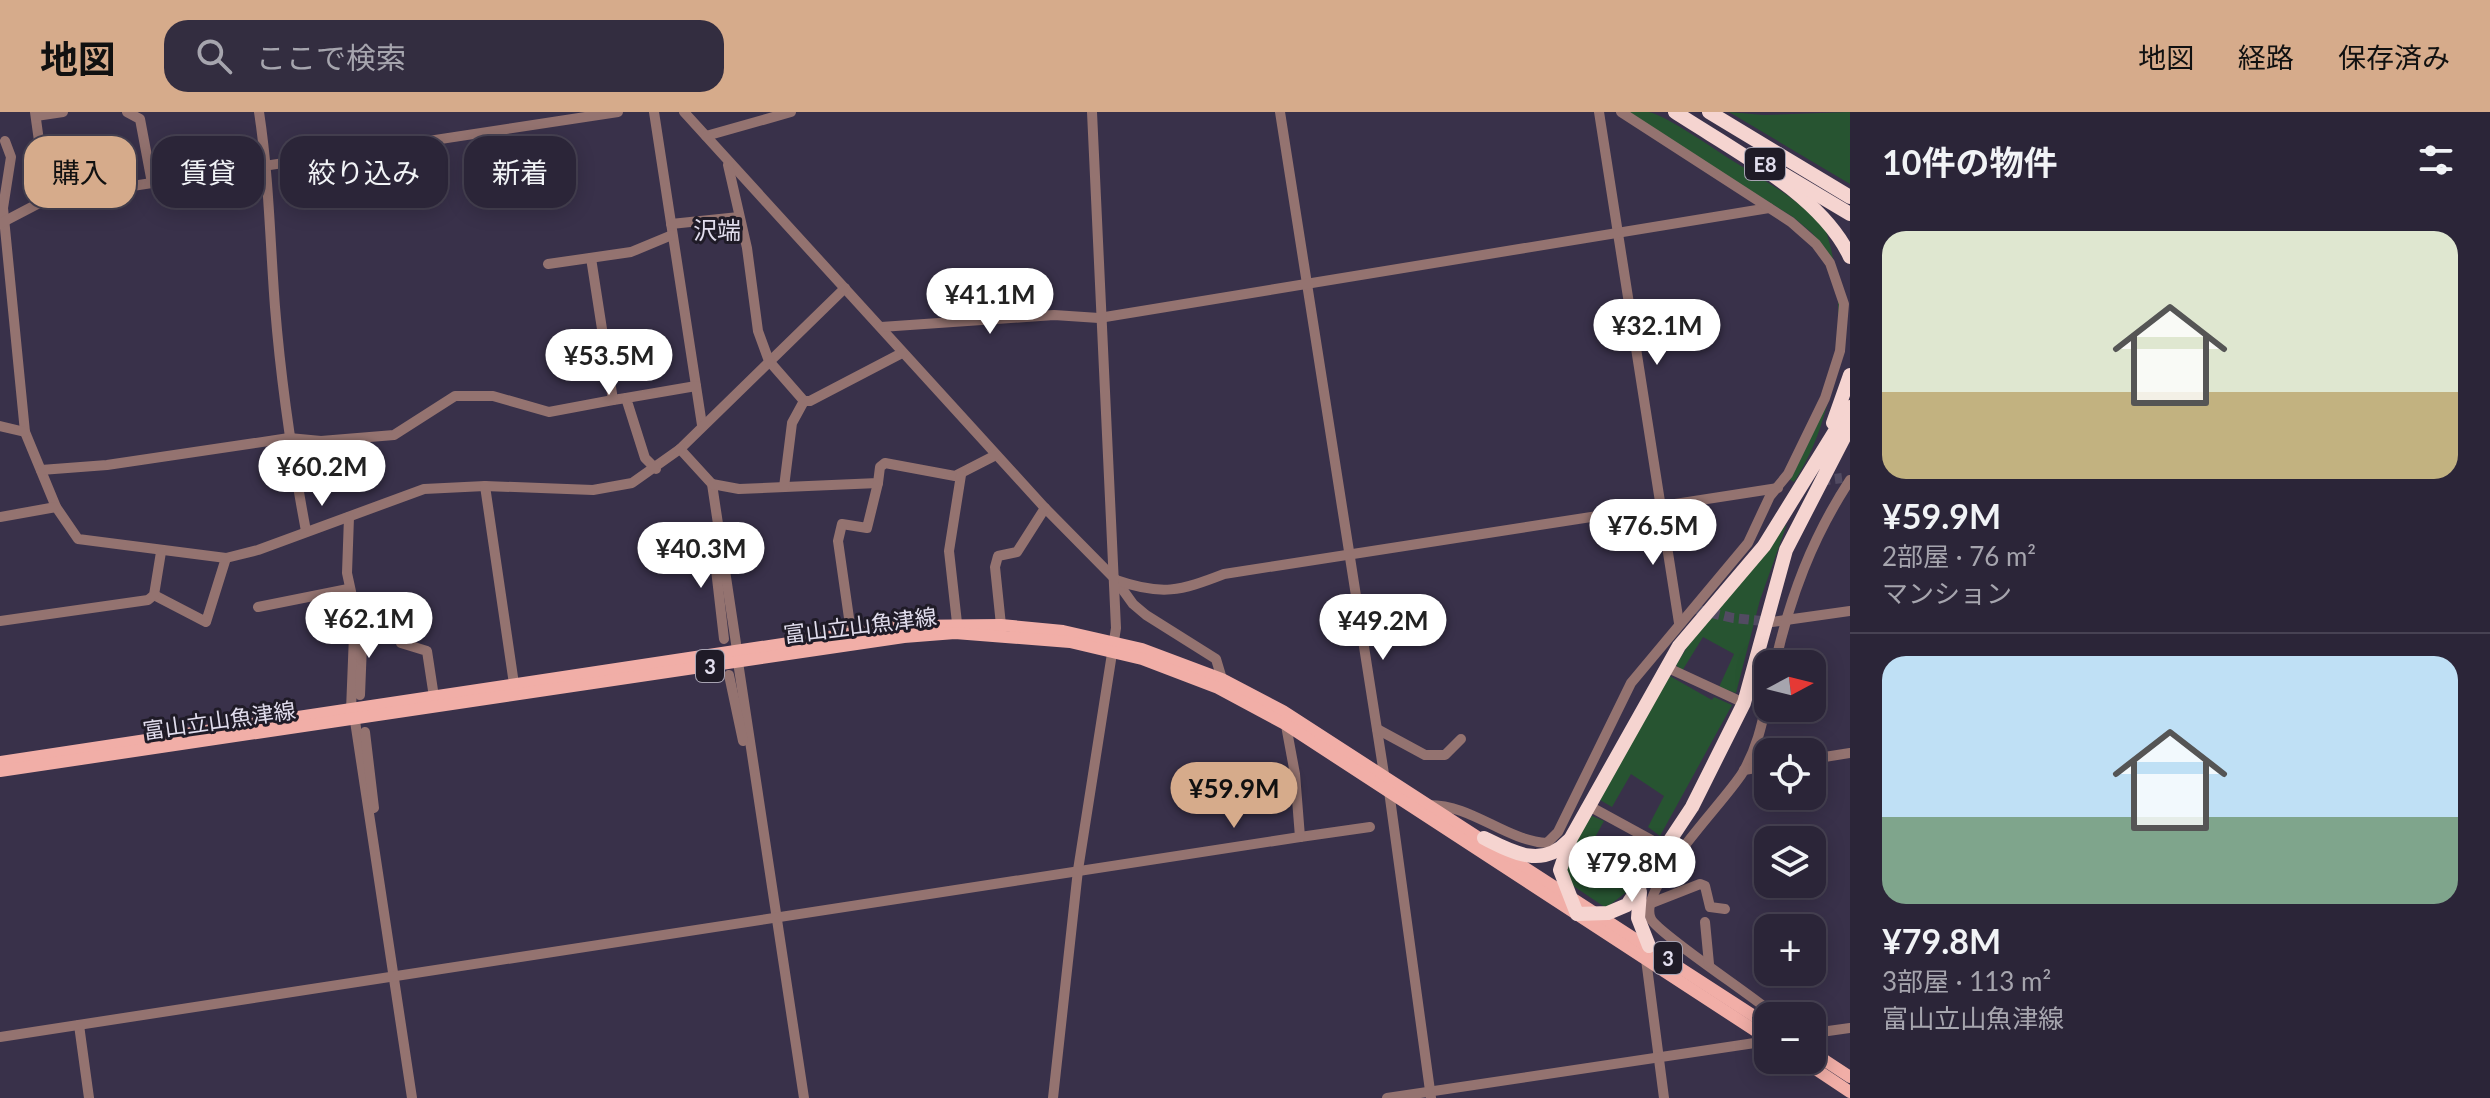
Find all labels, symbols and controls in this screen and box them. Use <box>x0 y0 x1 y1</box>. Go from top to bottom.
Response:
search box <box>164 20 724 92</box>
icon: search <box>192 34 236 78</box>
text: 地図 <box>40 35 116 81</box>
text: ここで検索 <box>256 39 406 75</box>
text: 地図 <box>2138 40 2194 74</box>
text: 経路 <box>2238 40 2294 74</box>
text: 保存済み <box>2338 40 2450 74</box>
chip: 購入 <box>24 136 136 208</box>
chip: 賃貸 <box>152 136 264 208</box>
chip: 絞り込み <box>280 136 448 208</box>
chip: 新着 <box>464 136 576 208</box>
icon: filters <box>2414 138 2458 182</box>
text: 10件の物件 <box>1882 141 2057 182</box>
road number: E8 <box>1745 148 1785 180</box>
district label: 沢端 <box>693 215 741 244</box>
pin: ¥41.1M <box>925 268 1055 336</box>
text: ¥41.1M <box>944 278 1036 310</box>
icon: home <box>2098 283 2242 427</box>
pin: ¥32.1M <box>1592 299 1722 367</box>
text: ¥32.1M <box>1611 309 1703 341</box>
pin: ¥53.5M <box>544 329 674 397</box>
text: ¥53.5M <box>563 339 655 371</box>
pin: ¥60.2M <box>257 440 387 508</box>
text: ¥60.2M <box>276 450 368 482</box>
text: ¥59.9M <box>1882 495 2001 536</box>
pin: ¥76.5M <box>1588 499 1718 567</box>
text: ¥76.5M <box>1607 509 1699 541</box>
pin: ¥40.3M <box>636 522 766 590</box>
text: ¥40.3M <box>655 532 747 564</box>
text: 2部屋 · 76 m² <box>1882 540 2036 572</box>
text: マンション <box>1882 577 2012 609</box>
pin: ¥62.1M <box>304 592 434 660</box>
pin: ¥49.2M <box>1318 594 1448 662</box>
text: ¥62.1M <box>323 602 415 634</box>
street label: 富山立山魚津線 <box>782 602 938 648</box>
text: ¥49.2M <box>1337 604 1429 636</box>
road number: 3 <box>696 650 724 682</box>
north arrow <box>1754 650 1826 722</box>
map controls <box>1754 650 1826 1074</box>
street label: 富山立山魚津線 <box>141 696 297 744</box>
icon: home <box>2098 708 2242 852</box>
button: locate <box>1754 738 1826 810</box>
pin: ¥59.9M <box>1169 762 1299 830</box>
text: ¥59.9M <box>1188 772 1280 804</box>
button: layers <box>1754 826 1826 898</box>
pin: ¥79.8M <box>1567 836 1697 904</box>
text: ¥79.8M <box>1586 846 1678 878</box>
button: + <box>1754 914 1826 986</box>
text: ¥79.8M <box>1882 920 2001 961</box>
road number: 3 <box>1654 942 1682 974</box>
text: 3部屋 · 113 m² <box>1882 965 2051 997</box>
button: − <box>1754 1002 1826 1074</box>
text: 富山立山魚津線 <box>1882 1002 2064 1034</box>

